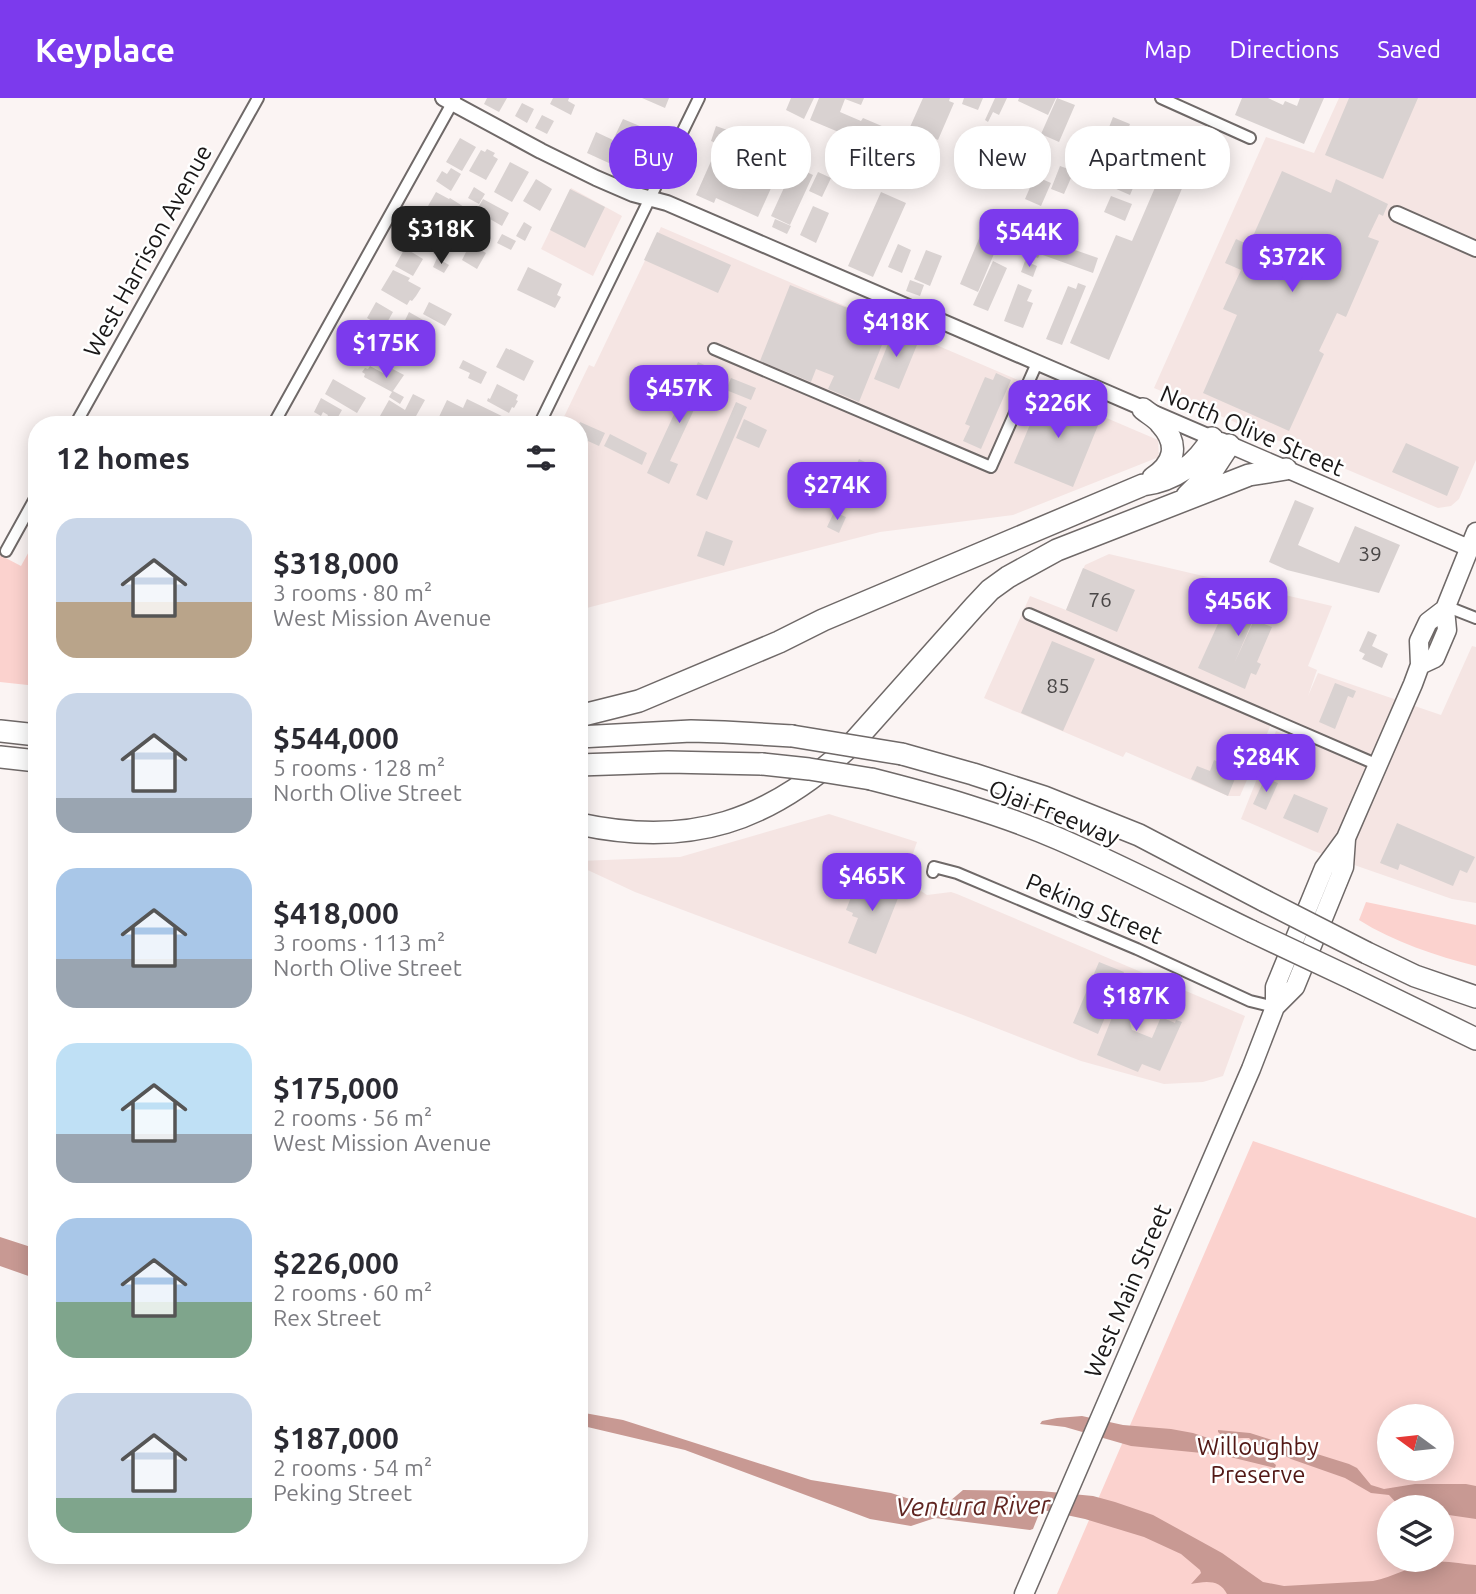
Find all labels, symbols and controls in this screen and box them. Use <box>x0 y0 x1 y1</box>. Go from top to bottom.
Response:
text: Keyplace <box>35 31 175 68</box>
text: Map <box>1144 36 1191 63</box>
text: Directions <box>1229 36 1339 63</box>
text: Saved <box>1377 36 1441 63</box>
chip: Buy <box>609 126 697 189</box>
chip: Rent <box>711 126 811 189</box>
chip: Filters <box>825 126 940 189</box>
chip: New <box>954 126 1051 189</box>
chip: Apartment <box>1065 126 1230 189</box>
street label: West Harrison Avenue <box>78 140 217 361</box>
pin: $318K <box>392 206 490 266</box>
pin: $544K <box>980 209 1078 269</box>
text: $318K <box>407 216 475 241</box>
text: $544K <box>995 219 1063 244</box>
pin: $372K <box>1243 234 1341 294</box>
text: $372K <box>1258 244 1326 269</box>
pin: $418K <box>847 300 945 359</box>
text: $418K <box>862 309 930 334</box>
pin: $175K <box>337 320 435 380</box>
text: $175K <box>352 330 420 355</box>
pin: $457K <box>630 366 728 425</box>
text: $457K <box>645 375 713 400</box>
pin: $226K <box>1009 380 1107 440</box>
street label: North Olive Street <box>1156 380 1349 482</box>
text: $226K <box>1024 390 1092 415</box>
icon: filters <box>522 439 560 477</box>
text: 12 homes <box>56 441 190 475</box>
pin: $274K <box>788 462 886 522</box>
text: $274K <box>803 472 871 497</box>
house number: 39 <box>1358 541 1382 565</box>
icon: home <box>112 546 196 630</box>
text: $318,000 <box>273 546 399 580</box>
pin: $456K <box>1189 578 1287 638</box>
text: 3 rooms · 80 m² <box>273 580 432 605</box>
house number: 76 <box>1088 587 1112 611</box>
text: $456K <box>1204 588 1272 613</box>
text: West Mission Avenue <box>273 605 491 630</box>
house number: 85 <box>1046 673 1070 697</box>
icon: home <box>112 721 196 805</box>
text: $544,000 <box>273 721 399 755</box>
pin: $284K <box>1217 734 1315 794</box>
text: $284K <box>1232 744 1300 769</box>
text: 5 rooms · 128 m² <box>273 755 445 780</box>
street label: Ojai Freeway <box>985 774 1124 851</box>
text: North Olive Street <box>273 780 462 805</box>
pin: $465K <box>823 854 921 913</box>
text: $465K <box>838 863 906 888</box>
street label: Peking Street <box>1022 868 1167 950</box>
icon: home <box>112 896 196 980</box>
text: $418,000 <box>273 896 399 930</box>
text: 3 rooms · 113 m² <box>273 930 445 955</box>
text: North Olive Street <box>273 955 462 980</box>
pin: $187K <box>1087 974 1185 1033</box>
text: $187K <box>1102 983 1170 1008</box>
icon: home <box>112 1071 196 1155</box>
text: $175,000 <box>273 1071 399 1105</box>
text: 2 rooms · 56 m² <box>273 1105 432 1130</box>
text: West Mission Avenue <box>273 1130 491 1155</box>
street label: West Main Street <box>1079 1200 1176 1382</box>
icon: home <box>112 1246 196 1330</box>
text: $226,000 <box>273 1246 399 1280</box>
text: 2 rooms · 60 m² <box>273 1280 432 1305</box>
text: Rex Street <box>273 1305 381 1330</box>
north arrow <box>1377 1404 1454 1480</box>
map controls <box>1377 1404 1454 1572</box>
icon: home <box>112 1421 196 1505</box>
text: $187,000 <box>273 1421 399 1455</box>
park label: Willoughby Preserve <box>1197 1433 1319 1488</box>
text: 2 rooms · 54 m² <box>273 1455 432 1480</box>
text: Peking Street <box>273 1480 412 1505</box>
water label: Ventura River <box>895 1490 1052 1521</box>
button: layers <box>1377 1495 1454 1572</box>

